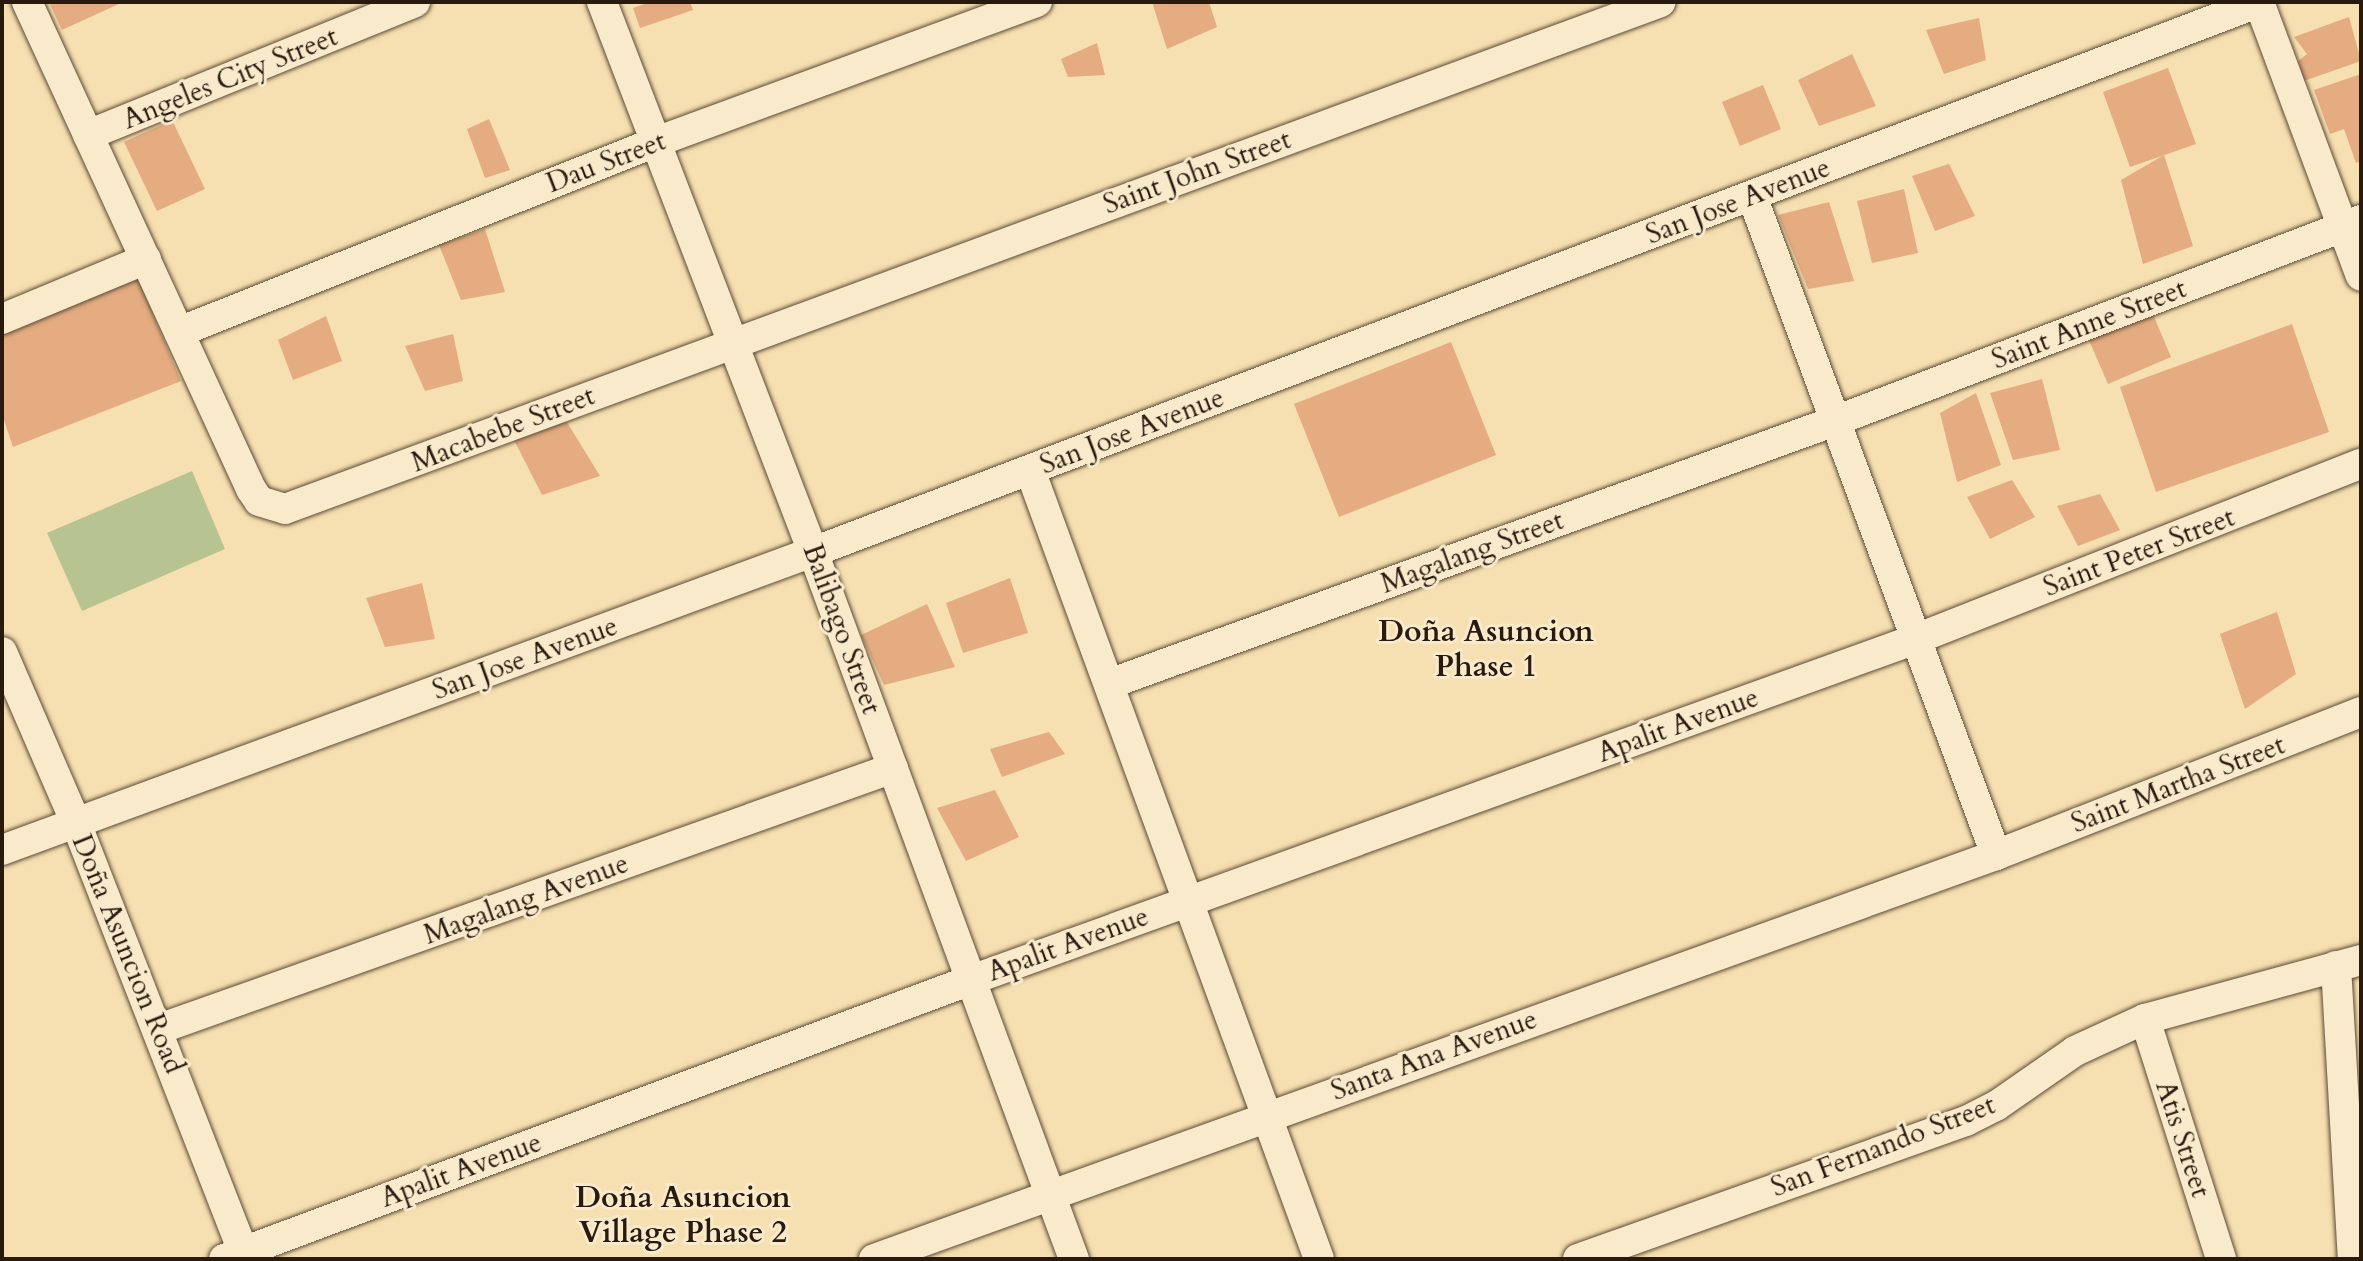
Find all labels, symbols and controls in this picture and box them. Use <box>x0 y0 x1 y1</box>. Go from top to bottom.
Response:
street label: Angeles City Street <box>118 20 342 136</box>
street label: Saint John Street <box>1099 123 1295 221</box>
street label: Dau Street <box>542 124 670 200</box>
street label: San Jose Avenue <box>1641 150 1835 252</box>
street label: Saint Anne Street <box>1987 271 2191 377</box>
street label: Macabebe Street <box>407 379 599 479</box>
street label: San Jose Avenue <box>1035 380 1229 482</box>
street label: Saint Peter Street <box>2039 500 2239 604</box>
street label: Magalang Street <box>1376 503 1568 601</box>
street label: Balibago Street <box>796 539 888 719</box>
street label: San Jose Avenue <box>428 609 622 707</box>
district label: Doña Asuncion Phase 1 <box>1378 614 1594 684</box>
street label: Apalit Avenue <box>1593 680 1763 770</box>
street label: Saint Martha Street <box>2066 728 2290 840</box>
street label: Doña Asuncion Road <box>65 830 191 1078</box>
street label: Magalang Avenue <box>419 846 633 952</box>
street label: Apalit Avenue <box>983 899 1153 989</box>
street label: Santa Ana Avenue <box>1326 1002 1542 1108</box>
street label: Atis Street <box>2148 1076 2218 1202</box>
street label: San Fernando Street <box>1766 1088 2000 1204</box>
street label: Apalit Avenue <box>376 1125 546 1215</box>
district label: Doña Asuncion Village Phase 2 <box>575 1180 791 1250</box>

